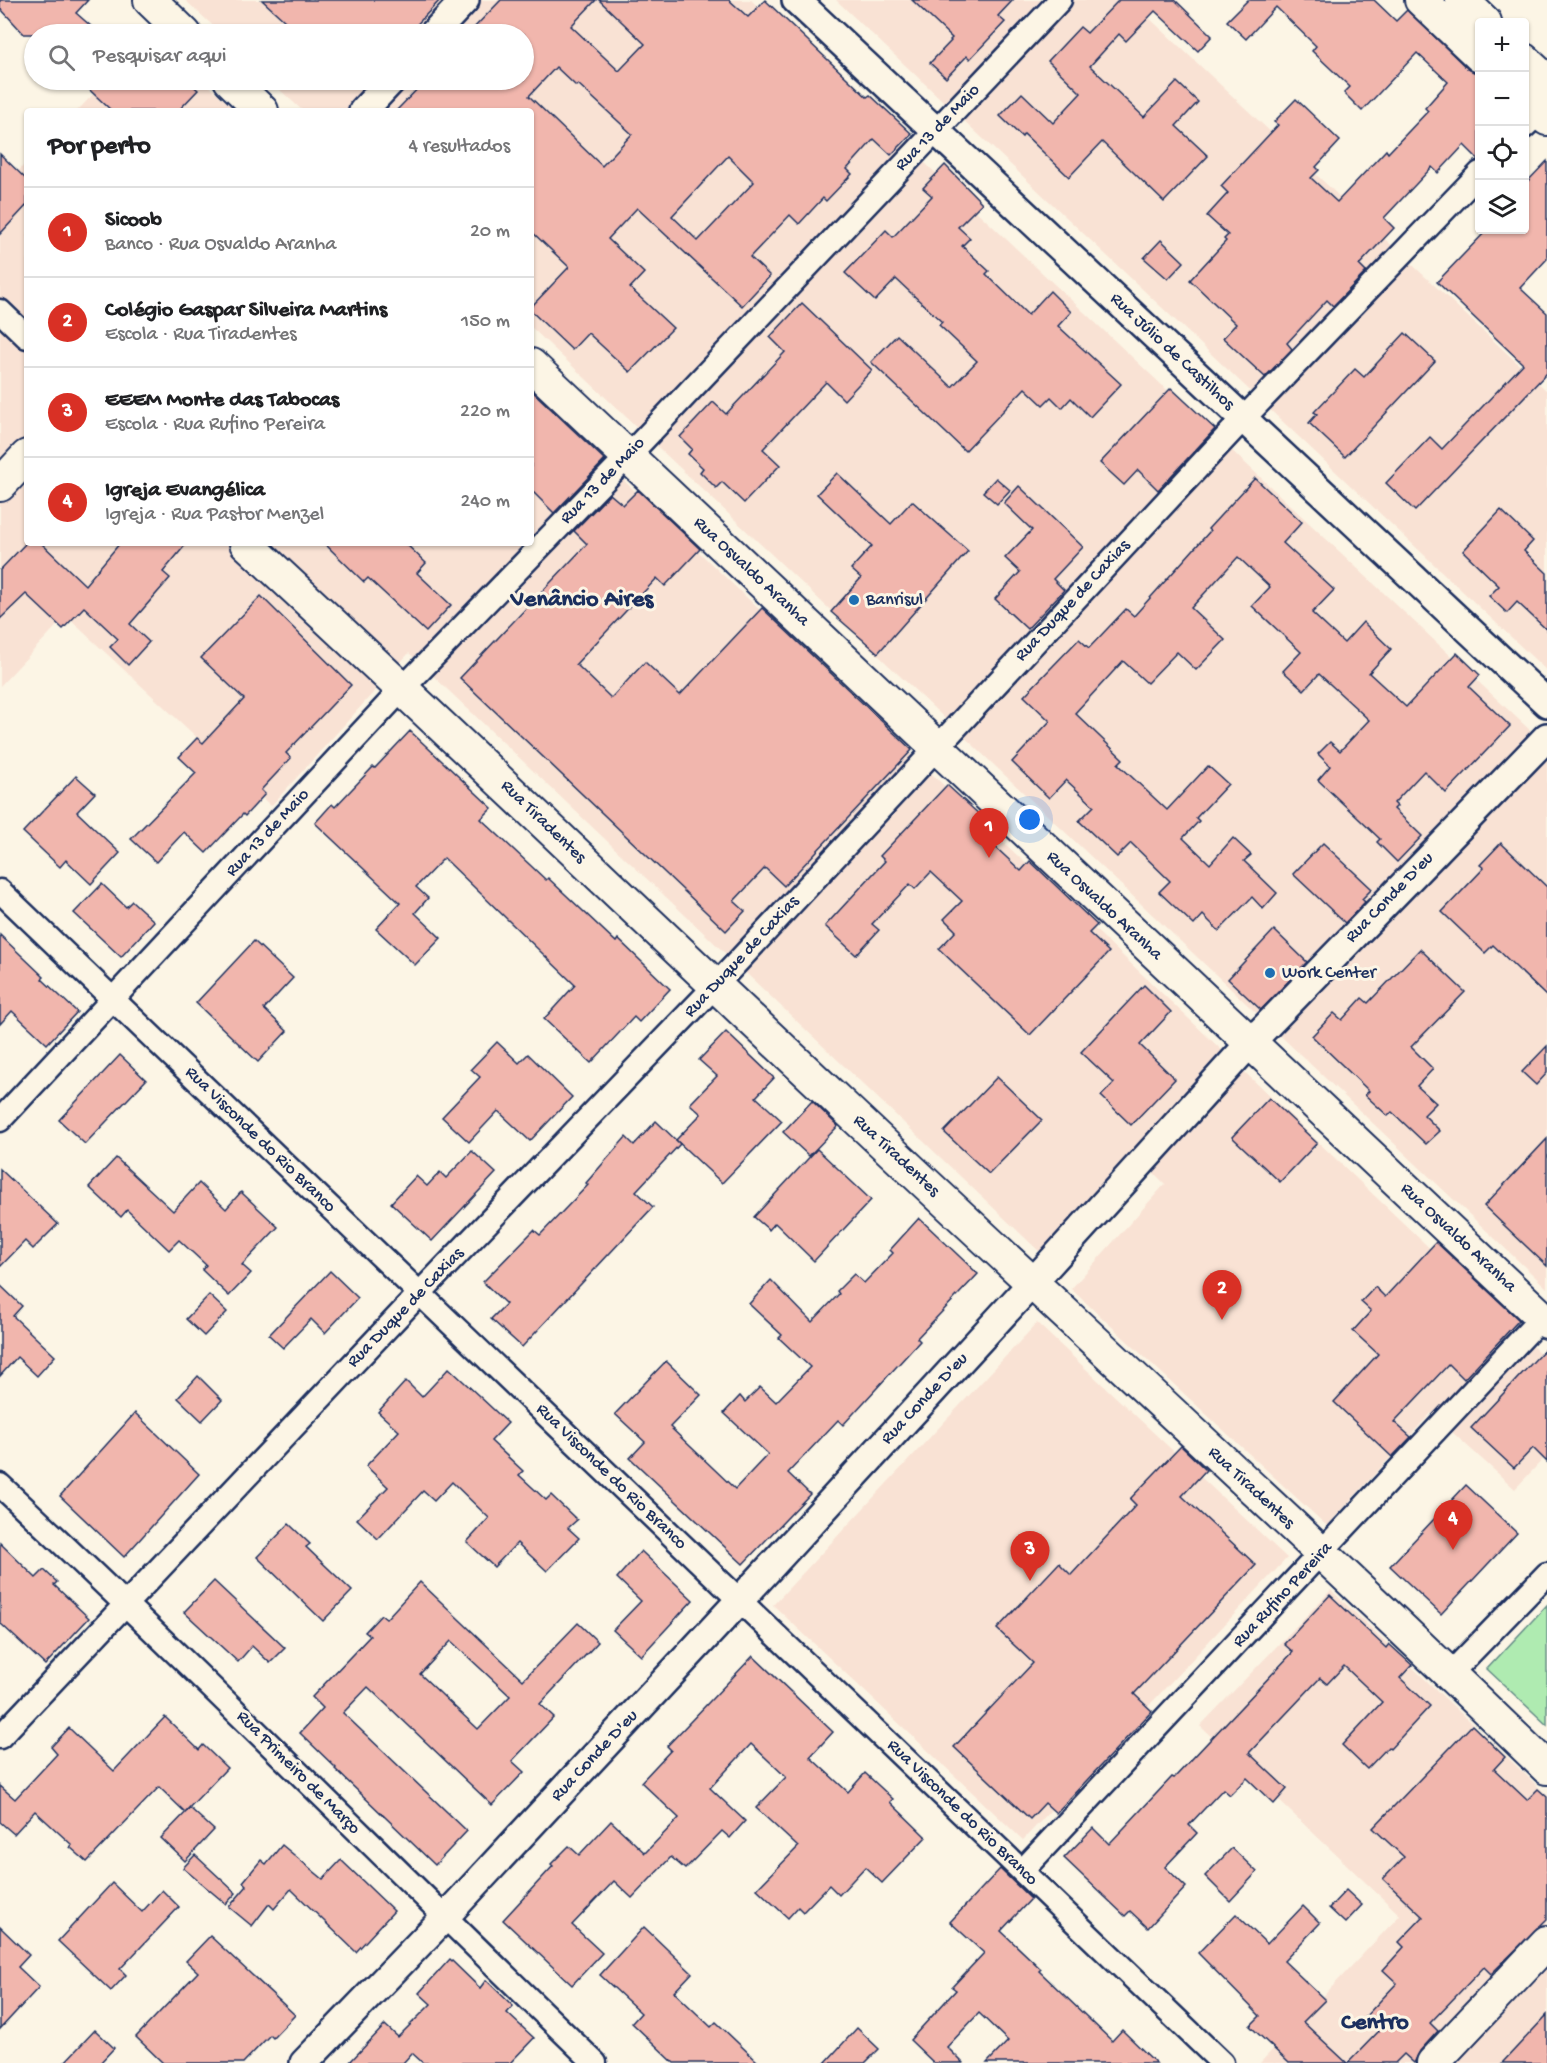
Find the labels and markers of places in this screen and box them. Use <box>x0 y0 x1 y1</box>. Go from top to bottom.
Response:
place label: Banrisul <box>865 590 923 611</box>
marker: Banrisul <box>847 593 861 607</box>
pin: 1 <box>970 808 1008 858</box>
place label: Work Center <box>1282 963 1378 984</box>
marker: Work Center <box>1263 966 1277 980</box>
pin: 2 <box>1202 1270 1242 1320</box>
pin: 4 <box>1434 1500 1472 1550</box>
pin: 3 <box>1010 1532 1050 1581</box>

